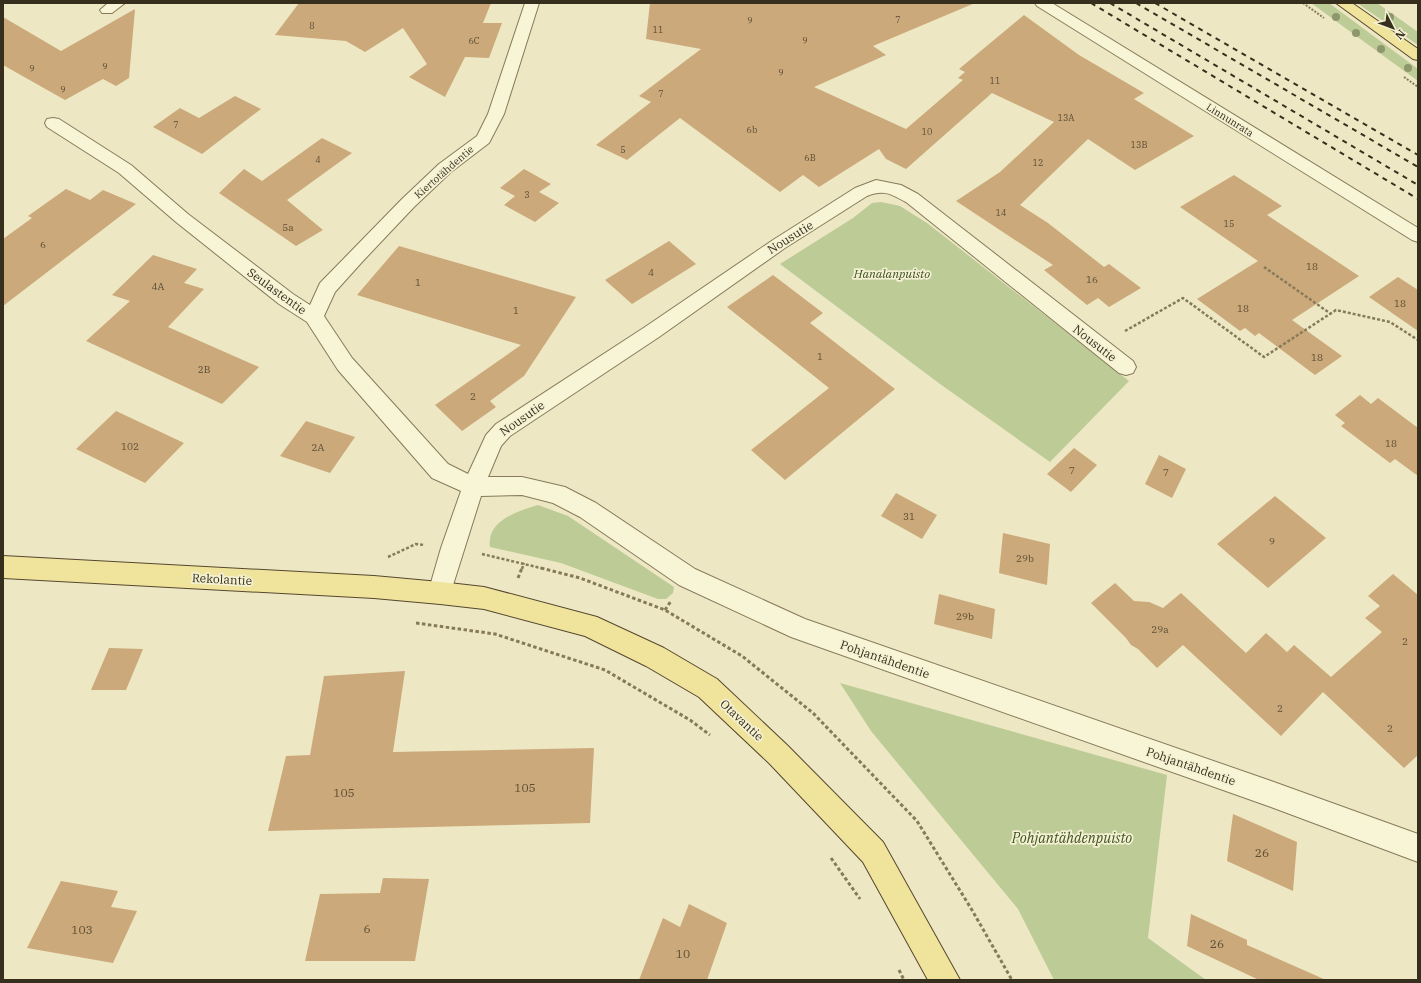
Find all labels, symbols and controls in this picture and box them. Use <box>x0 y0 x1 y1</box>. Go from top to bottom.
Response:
north arrow <box>1373 8 1413 48</box>
house number: 7 <box>895 14 901 25</box>
house number: 9 <box>747 15 753 26</box>
house number: 8 <box>309 20 315 31</box>
house number: 11 <box>653 24 663 35</box>
text: N <box>1392 27 1409 43</box>
house number: 6C <box>468 35 480 46</box>
house number: 9 <box>802 35 808 46</box>
house number: 9 <box>102 61 108 72</box>
house number: 9 <box>29 63 35 74</box>
house number: 9 <box>778 67 784 78</box>
house number: 11 <box>990 75 1000 86</box>
house number: 9 <box>60 84 66 95</box>
house number: 7 <box>658 88 664 99</box>
street label: Linnunrata <box>1204 100 1256 140</box>
house number: 13A <box>1058 112 1075 123</box>
house number: 7 <box>173 119 179 130</box>
house number: 6b <box>747 124 757 135</box>
house number: 10 <box>922 126 932 137</box>
house number: 13B <box>1131 139 1147 150</box>
street label: Kiertotähdentie <box>412 143 476 201</box>
house number: 5 <box>620 144 626 155</box>
house number: 6B <box>804 152 816 163</box>
house number: 4 <box>315 154 321 165</box>
house number: 12 <box>1033 157 1043 168</box>
house number: 3 <box>524 189 530 200</box>
house number: 14 <box>996 207 1006 218</box>
street label: Nousutie <box>764 217 816 257</box>
house number: 15 <box>1224 218 1234 229</box>
house number: 5a <box>282 221 294 234</box>
house number: 6 <box>40 238 46 251</box>
house number: 18 <box>1306 260 1318 273</box>
street label: Seulastentie <box>244 264 310 318</box>
house number: 4 <box>648 266 654 279</box>
park label: Hanalanpuisto <box>853 266 930 281</box>
house number: 16 <box>1086 273 1098 286</box>
house number: 1 <box>415 276 421 289</box>
house number: 4A <box>152 280 165 293</box>
house number: 18 <box>1394 297 1406 310</box>
house number: 18 <box>1237 302 1249 315</box>
house number: 1 <box>513 304 519 317</box>
street label: Nousutie <box>1070 321 1120 365</box>
house number: 1 <box>817 350 823 363</box>
house number: 18 <box>1311 351 1323 364</box>
house number: 2B <box>198 363 211 376</box>
house number: 2 <box>470 390 476 403</box>
street label: Nousutie <box>497 397 547 439</box>
house number: 18 <box>1385 437 1397 450</box>
house number: 102 <box>121 440 139 453</box>
house number: 2A <box>312 441 325 454</box>
house number: 7 <box>1069 464 1075 477</box>
house number: 7 <box>1163 466 1169 479</box>
house number: 31 <box>903 510 915 523</box>
house number: 9 <box>1269 535 1275 548</box>
house number: 29b <box>1016 552 1034 565</box>
street label: Rekolantie <box>192 570 252 588</box>
house number: 29b <box>956 610 974 623</box>
house number: 29a <box>1151 623 1169 636</box>
house number: 2 <box>1402 635 1408 648</box>
street label: Pohjantähdentie <box>838 637 932 681</box>
street label: Otavantie <box>717 696 767 744</box>
house number: 2 <box>1277 702 1283 715</box>
house number: 2 <box>1387 722 1393 735</box>
street label: Pohjantähdentie <box>1144 744 1238 788</box>
house number: 105 <box>514 780 536 795</box>
house number: 105 <box>333 785 355 800</box>
park label: Pohjantähdenpuisto <box>1011 829 1132 847</box>
house number: 26 <box>1255 845 1269 860</box>
house number: 6 <box>363 921 371 936</box>
house number: 103 <box>71 922 93 937</box>
house number: 26 <box>1210 936 1224 951</box>
house number: 10 <box>676 946 690 961</box>

